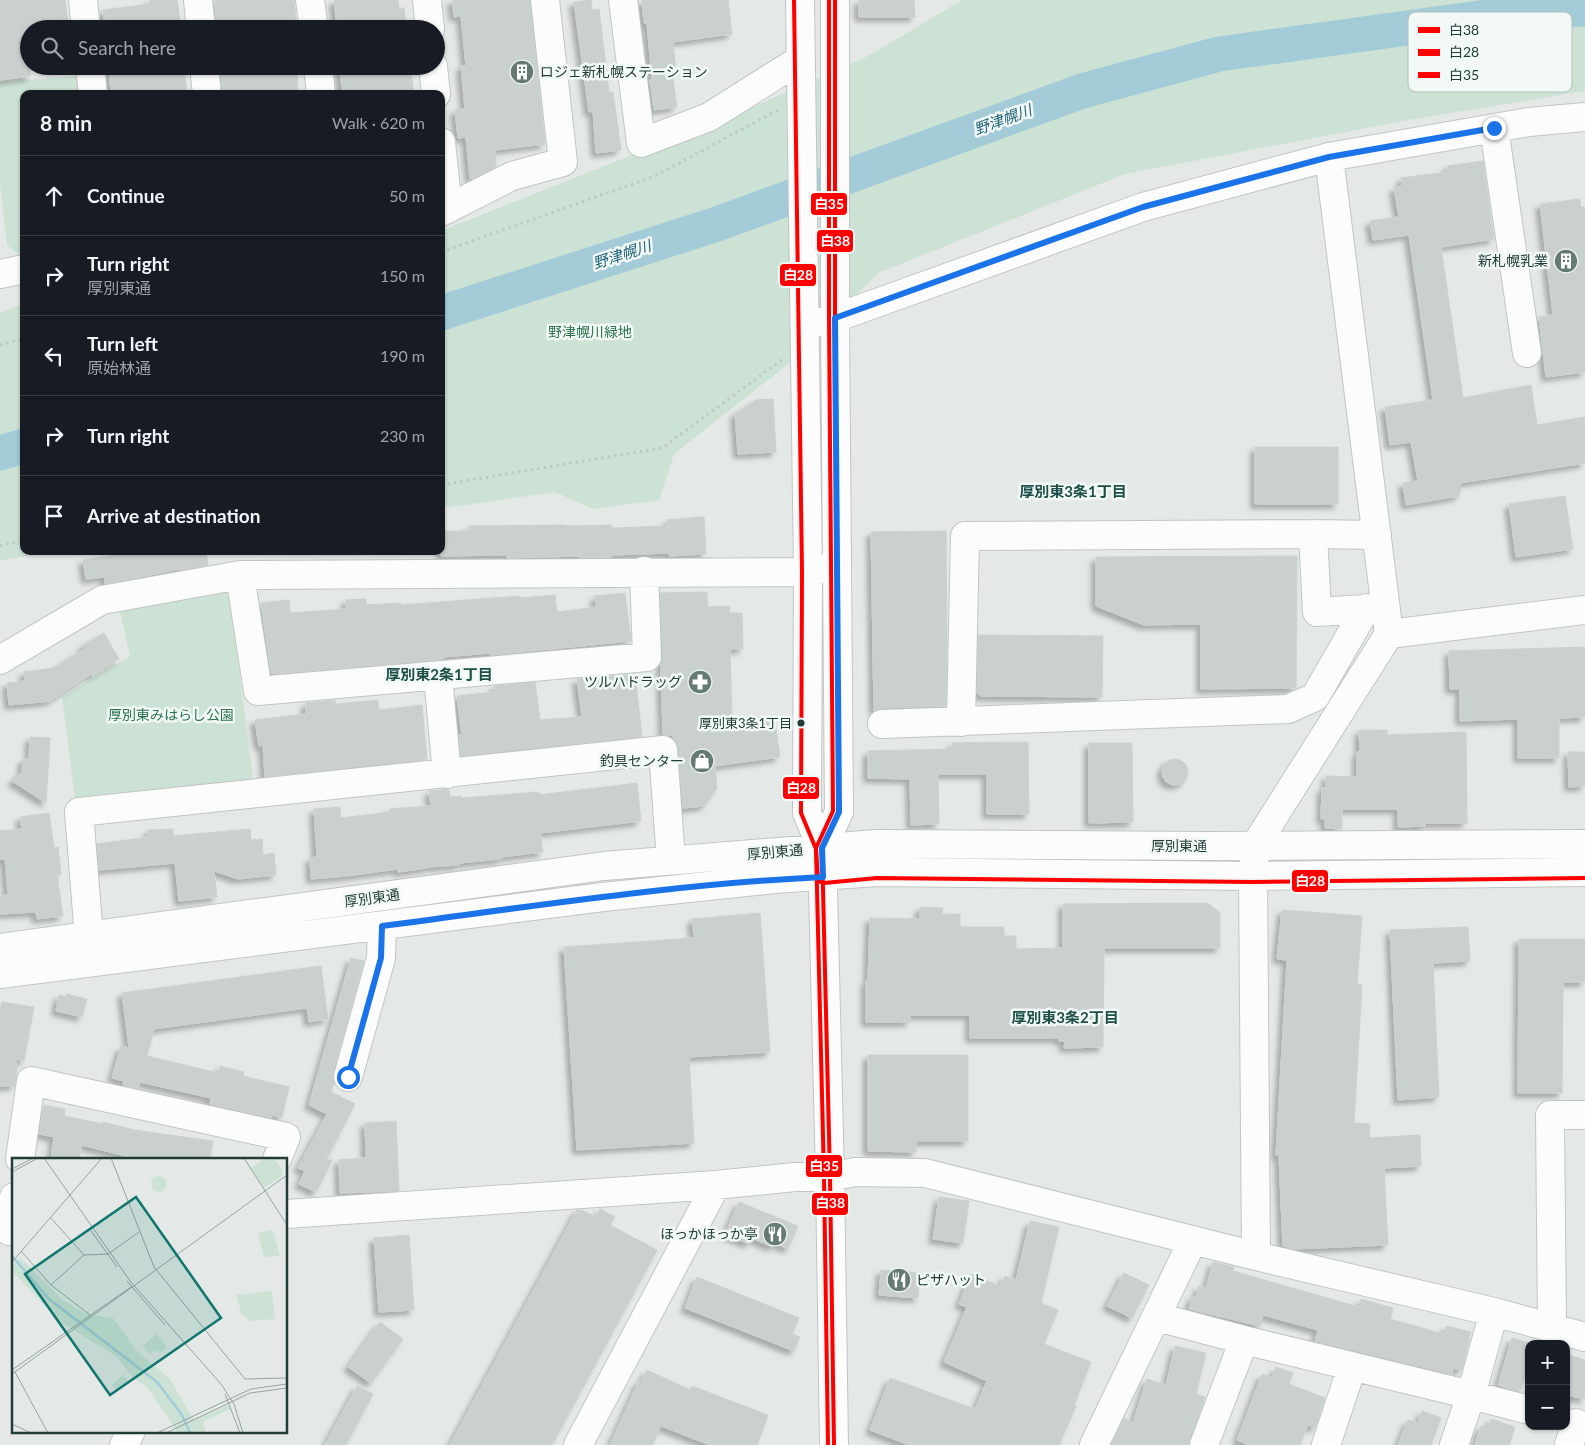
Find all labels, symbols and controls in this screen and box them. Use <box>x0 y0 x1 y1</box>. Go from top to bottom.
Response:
legend <box>1408 12 1572 92</box>
search box <box>20 20 445 75</box>
text: 白38 <box>1449 21 1479 38</box>
icon: search <box>38 34 66 62</box>
text: Search here <box>78 36 176 59</box>
text: 白28 <box>1449 43 1479 60</box>
building icon: ロジェ新札幌ステーション <box>509 59 535 85</box>
place label: ロジェ新札幌ステーション <box>540 63 708 80</box>
text: 白35 <box>1449 66 1479 83</box>
water label: 野津幌川 <box>971 100 1036 138</box>
text: 8 min <box>40 110 92 135</box>
text: Walk · 620 m <box>332 113 425 132</box>
route end <box>1483 117 1506 140</box>
icon: ahead <box>40 182 68 210</box>
text: Continue <box>87 184 165 207</box>
text: 50 m <box>389 186 425 205</box>
line badge: 白35 <box>810 192 848 216</box>
text: 白35 <box>814 195 844 212</box>
line badge: 白38 <box>816 229 854 253</box>
text: 白38 <box>820 232 850 249</box>
water label: 野津幌川 <box>590 236 655 272</box>
building icon: 新札幌乳業 <box>1553 248 1579 274</box>
text: Turn right <box>87 252 169 275</box>
place label: 新札幌乳業 <box>1478 252 1548 269</box>
icon: right <box>40 262 68 290</box>
line badge: 白28 <box>779 263 817 287</box>
text: 150 m <box>380 266 425 285</box>
text: 白28 <box>783 266 813 283</box>
text: 厚別東通 <box>87 278 151 297</box>
park label: 野津幌川緑地 <box>548 323 632 340</box>
text: Turn left <box>87 332 158 355</box>
icon: left <box>40 342 68 370</box>
text: 190 m <box>380 346 425 365</box>
text: 原始林通 <box>87 358 151 377</box>
icon: right <box>40 422 68 450</box>
text: Turn right <box>87 424 169 447</box>
text: 230 m <box>380 426 425 445</box>
district label: 厚別東3条1丁目 <box>1019 482 1127 500</box>
icon: arrive <box>40 502 68 530</box>
text: Arrive at destination <box>87 504 260 527</box>
district label: 厚別東2条1丁目 <box>385 665 493 683</box>
pharmacy icon: ツルハドラッグ <box>687 669 713 695</box>
place label: ツルハドラッグ <box>584 673 682 690</box>
park label: 厚別東みはらし公園 <box>108 706 234 723</box>
place label: 厚別東3条1丁目 <box>699 715 792 731</box>
marker: 厚別東3条1丁目 <box>796 718 806 728</box>
shop icon: 釣具センター <box>689 748 715 774</box>
place label: 釣具センター <box>600 752 684 769</box>
line badge: 白28 <box>782 776 820 800</box>
text: 白28 <box>786 779 816 796</box>
street label: 厚別東通 <box>1151 837 1207 854</box>
street label: 厚別東通 <box>746 841 804 862</box>
line badge: 白28 <box>1291 869 1329 893</box>
text: 白28 <box>1295 872 1325 889</box>
street label: 厚別東通 <box>343 885 401 910</box>
district label: 厚別東3条2丁目 <box>1011 1008 1119 1026</box>
route start <box>337 1066 360 1089</box>
line badge: 白35 <box>805 1154 843 1178</box>
text: 白35 <box>809 1157 839 1174</box>
inset map <box>12 1158 288 1432</box>
line badge: 白38 <box>811 1192 849 1216</box>
text: 白38 <box>815 1194 845 1211</box>
restaurant icon: ほっかほっか亭 <box>762 1221 788 1247</box>
place label: ほっかほっか亭 <box>660 1225 758 1242</box>
restaurant icon: ピザハット <box>886 1267 912 1293</box>
place label: ピザハット <box>916 1271 986 1288</box>
map controls <box>1525 1340 1570 1430</box>
button: + <box>1525 1340 1570 1385</box>
button: − <box>1525 1385 1570 1430</box>

